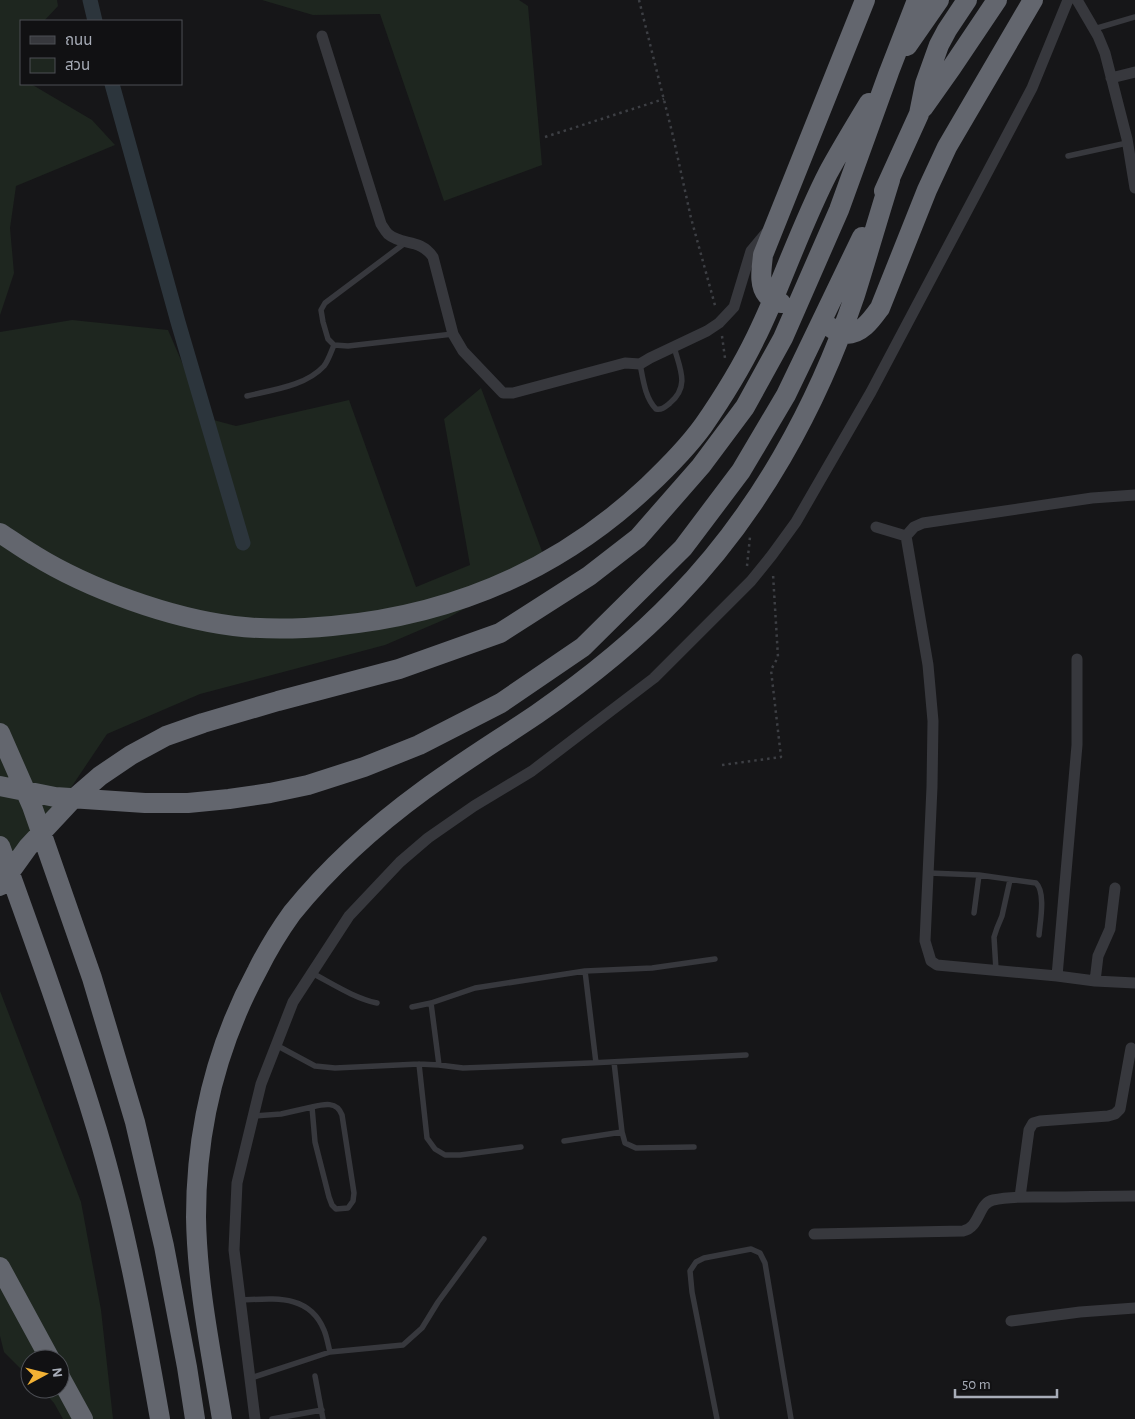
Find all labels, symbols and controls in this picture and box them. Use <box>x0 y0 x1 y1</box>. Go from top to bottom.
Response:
legend <box>20 20 182 85</box>
text: ถนน <box>65 33 92 48</box>
text: สวน <box>65 58 90 73</box>
north arrow <box>20 1349 70 1399</box>
scale bar <box>955 1366 1058 1398</box>
text: N <box>49 1367 64 1378</box>
text: 50 m <box>962 1377 991 1392</box>

